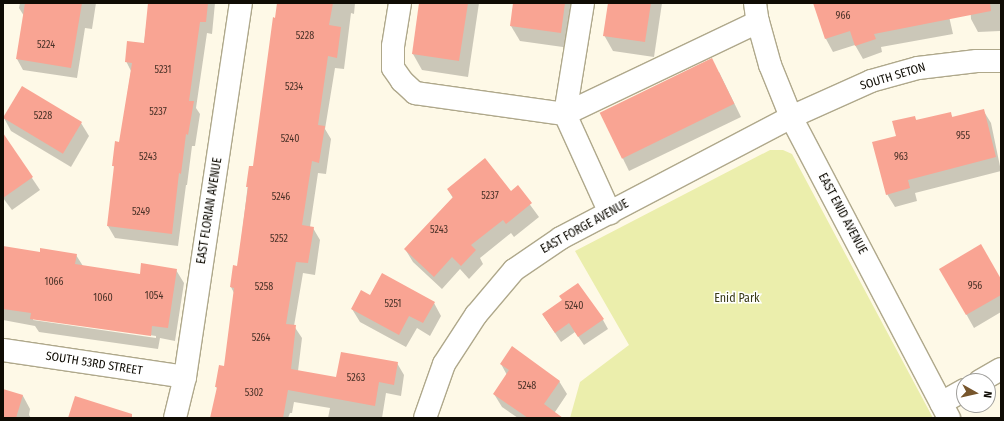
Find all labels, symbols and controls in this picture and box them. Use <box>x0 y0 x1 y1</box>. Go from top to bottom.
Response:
house number: 966 <box>836 11 850 23</box>
house number: 5228 <box>296 31 314 43</box>
house number: 5224 <box>37 40 55 52</box>
street label: SOUTH SETON <box>859 60 927 94</box>
house number: 5231 <box>154 65 172 77</box>
house number: 5234 <box>285 82 303 94</box>
house number: 5237 <box>149 107 167 119</box>
house number: 5228 <box>34 111 52 123</box>
house number: 955 <box>956 131 970 143</box>
house number: 5240 <box>281 134 299 146</box>
house number: 5243 <box>139 152 157 164</box>
house number: 963 <box>894 152 908 164</box>
street label: EAST FLORIAN AVENUE <box>194 157 226 265</box>
street label: EAST ENID AVENUE <box>815 171 869 257</box>
house number: 5237 <box>481 191 499 203</box>
house number: 5246 <box>272 192 290 204</box>
street label: EAST FORGE AVENUE <box>539 197 631 257</box>
house number: 5249 <box>132 207 150 219</box>
house number: 5243 <box>430 225 448 237</box>
house number: 5252 <box>270 234 288 246</box>
house number: 1066 <box>44 277 64 289</box>
house number: 956 <box>968 281 982 293</box>
house number: 5258 <box>255 282 273 294</box>
house number: 1054 <box>145 291 163 303</box>
park label: Enid Park <box>714 292 760 306</box>
house number: 1060 <box>93 293 113 305</box>
house number: 5251 <box>385 299 401 311</box>
house number: 5240 <box>565 301 583 313</box>
house number: 5264 <box>252 333 270 345</box>
street label: SOUTH 53RD STREET <box>44 349 144 379</box>
house number: 5263 <box>347 373 365 385</box>
north arrow <box>956 373 996 413</box>
house number: 5248 <box>518 381 536 393</box>
house number: 5302 <box>245 388 263 400</box>
text: N <box>980 390 994 399</box>

